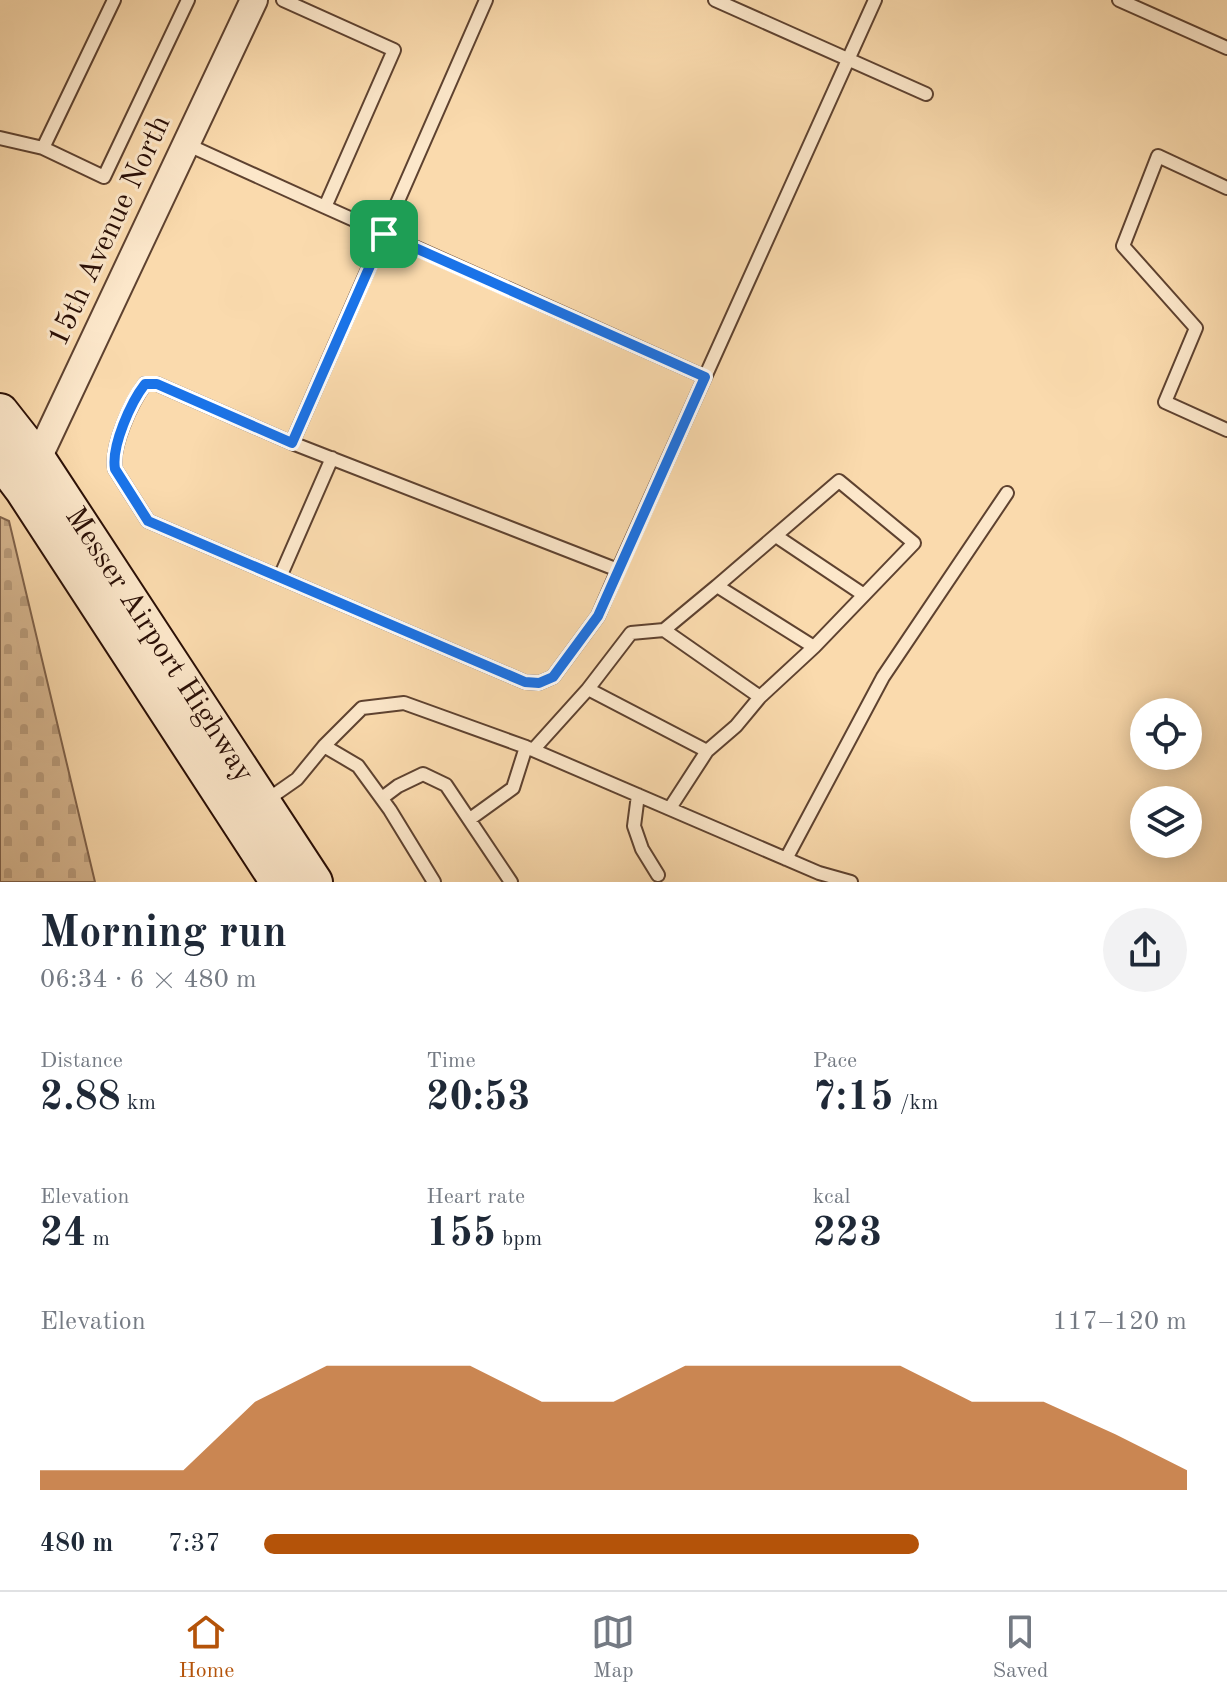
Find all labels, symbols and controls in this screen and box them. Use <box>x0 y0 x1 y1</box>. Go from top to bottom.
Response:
street label: 15th Avenue North <box>43 111 177 351</box>
pin <box>350 200 418 268</box>
icon: arrive <box>362 212 406 256</box>
street label: Messer Airport Highway <box>59 502 259 788</box>
map controls <box>1130 698 1202 858</box>
button: locate <box>1130 698 1202 770</box>
button: layers <box>1130 786 1202 858</box>
button: share <box>1103 908 1187 992</box>
text: Morning run <box>40 912 287 956</box>
text: 06:34 · 6 × 480 m <box>40 967 257 993</box>
text: Distance <box>40 1050 123 1072</box>
text: Time <box>426 1050 476 1072</box>
text: Pace <box>813 1050 857 1072</box>
text: 2.88 <box>40 1079 121 1119</box>
text: 20:53 <box>426 1079 530 1119</box>
text: 7:15 <box>813 1079 893 1119</box>
text: km <box>121 1092 156 1114</box>
text: /km <box>893 1092 938 1114</box>
text: Elevation <box>40 1186 130 1208</box>
text: Heart rate <box>426 1186 525 1208</box>
text: kcal <box>813 1186 851 1208</box>
text: 24 <box>40 1215 86 1255</box>
text: 155 <box>426 1215 496 1255</box>
text: 223 <box>813 1215 882 1255</box>
text: m <box>86 1228 110 1250</box>
text: bpm <box>496 1228 542 1250</box>
text: Elevation <box>40 1309 146 1335</box>
text: 117–120 m <box>1052 1309 1187 1335</box>
text: 480 m <box>40 1531 113 1557</box>
text: 7:37 <box>168 1531 221 1557</box>
tab: Home <box>179 1610 234 1685</box>
tab: Map <box>591 1610 635 1685</box>
tab: Saved <box>992 1610 1048 1685</box>

